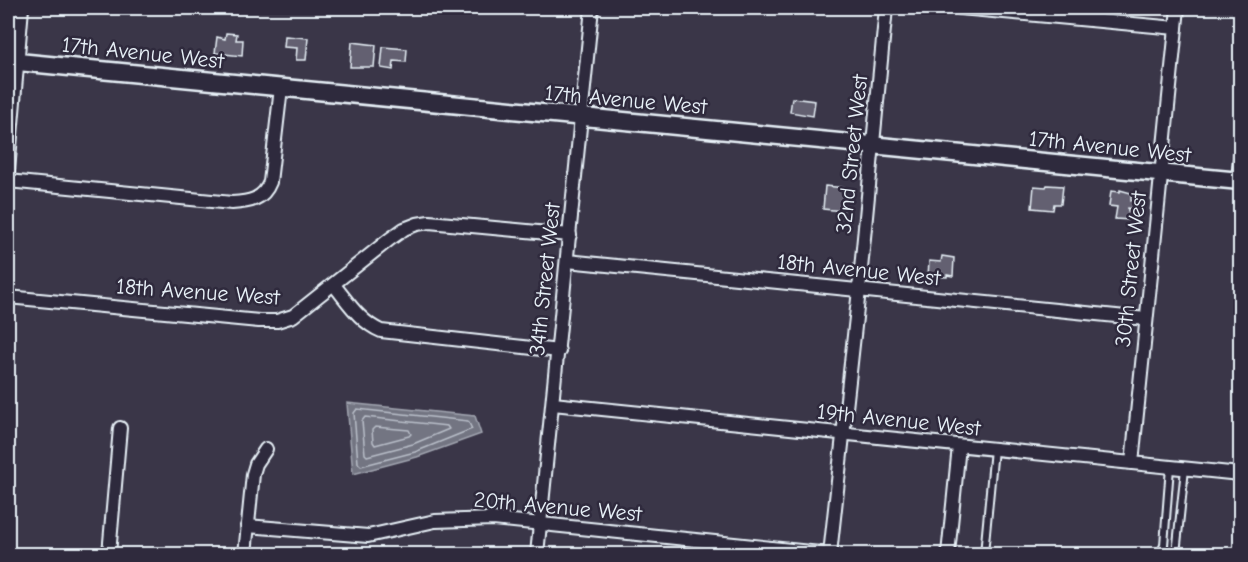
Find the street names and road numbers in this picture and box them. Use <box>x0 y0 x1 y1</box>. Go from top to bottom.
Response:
street label: 17th Avenue West <box>61 32 226 75</box>
street label: 32nd Street West <box>831 72 873 235</box>
street label: 17th Avenue West <box>544 80 709 120</box>
street label: 17th Avenue West <box>1028 126 1193 169</box>
street label: 30th Street West <box>1110 189 1152 348</box>
street label: 34th Street West <box>524 201 566 357</box>
street label: 18th Avenue West <box>776 249 942 292</box>
street label: 18th Avenue West <box>115 273 281 311</box>
street label: 19th Avenue West <box>816 398 983 442</box>
street label: 20th Avenue West <box>473 487 644 527</box>

